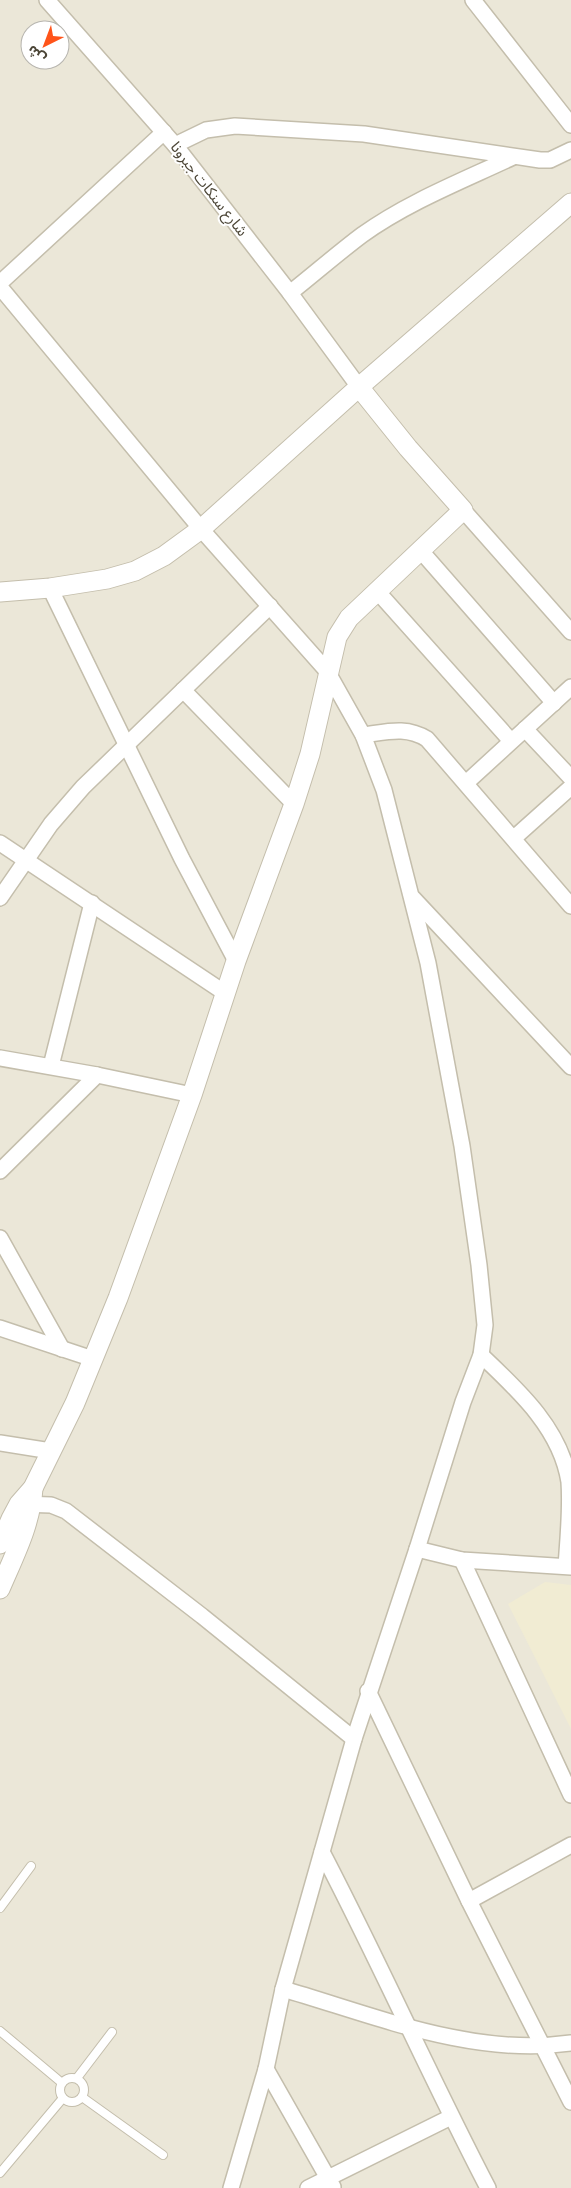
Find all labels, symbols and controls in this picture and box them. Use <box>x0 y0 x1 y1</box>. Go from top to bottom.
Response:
north arrow <box>20 20 70 70</box>
text: ش <box>23 42 49 68</box>
street label: شارع سنكات جبرونا <box>164 138 252 242</box>

